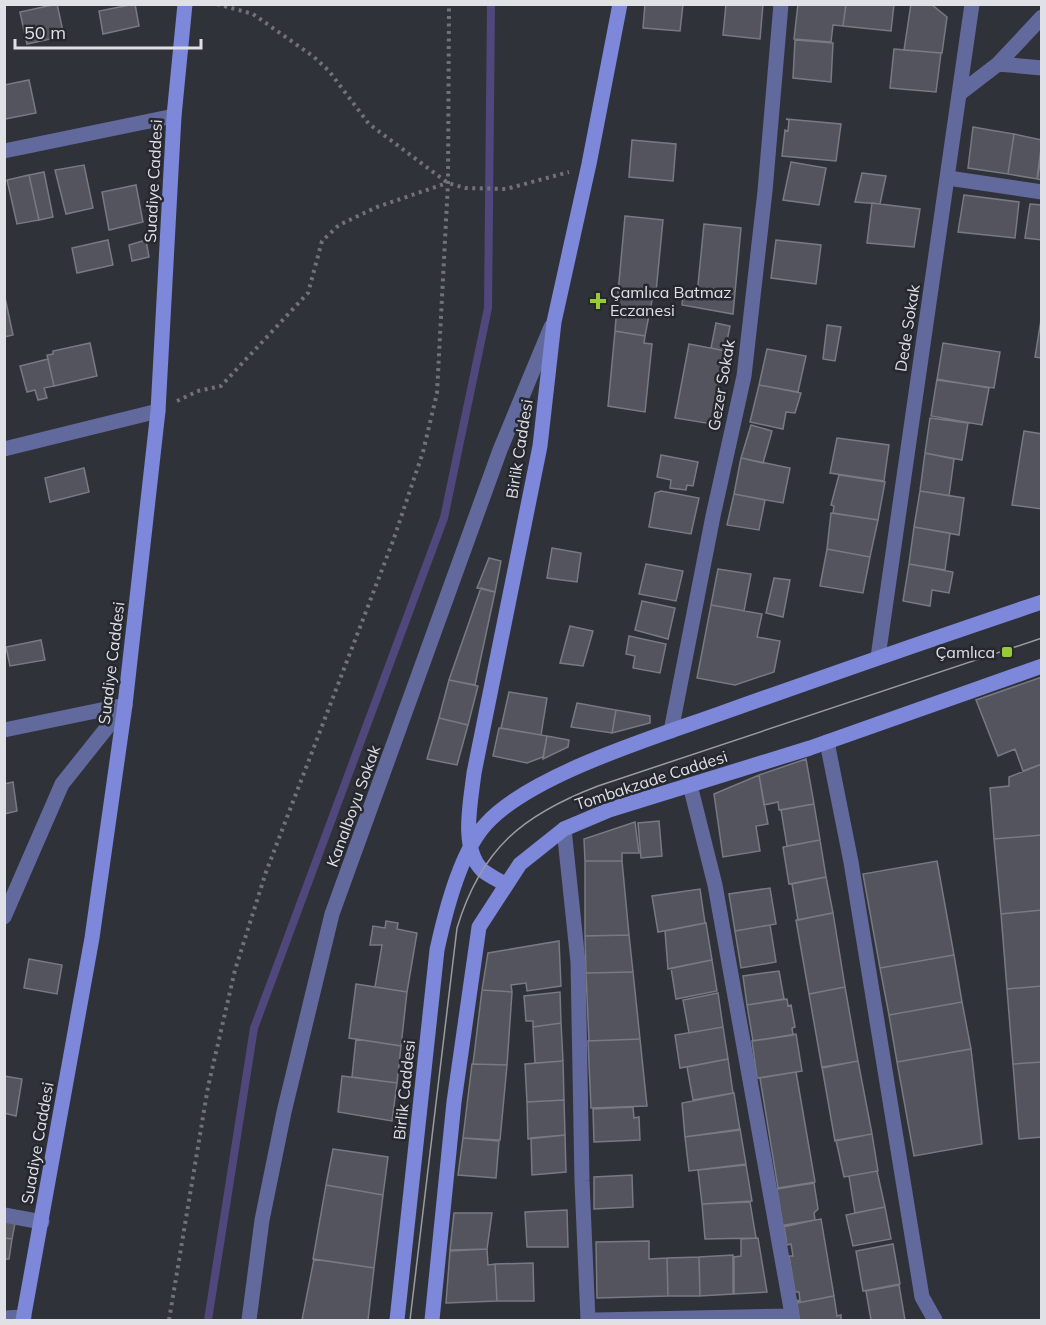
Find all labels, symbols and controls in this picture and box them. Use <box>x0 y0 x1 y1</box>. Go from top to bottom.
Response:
scale bar <box>15 12 201 50</box>
text: 50 m <box>24 21 66 44</box>
street label: Suadiye Caddesi <box>140 119 166 243</box>
place label: Çamlıca Batmaz Eczanesi <box>610 282 732 320</box>
street label: Dede Sokak <box>890 282 924 373</box>
marker: Çamlıca Batmaz Eczanesi <box>591 294 605 308</box>
street label: Gezer Sokak <box>703 337 739 432</box>
street label: Birlik Caddesi <box>501 398 537 500</box>
street label: Suadiye Caddesi <box>94 601 128 725</box>
place label: Çamlıca <box>936 642 995 662</box>
marker: Çamlıca <box>1000 645 1014 659</box>
street label: Kanalboyu Sokak <box>322 742 385 870</box>
street label: Tombakzade Caddesi <box>572 746 730 814</box>
street label: Birlik Caddesi <box>389 1039 419 1141</box>
street label: Suadiye Caddesi <box>16 1080 58 1206</box>

